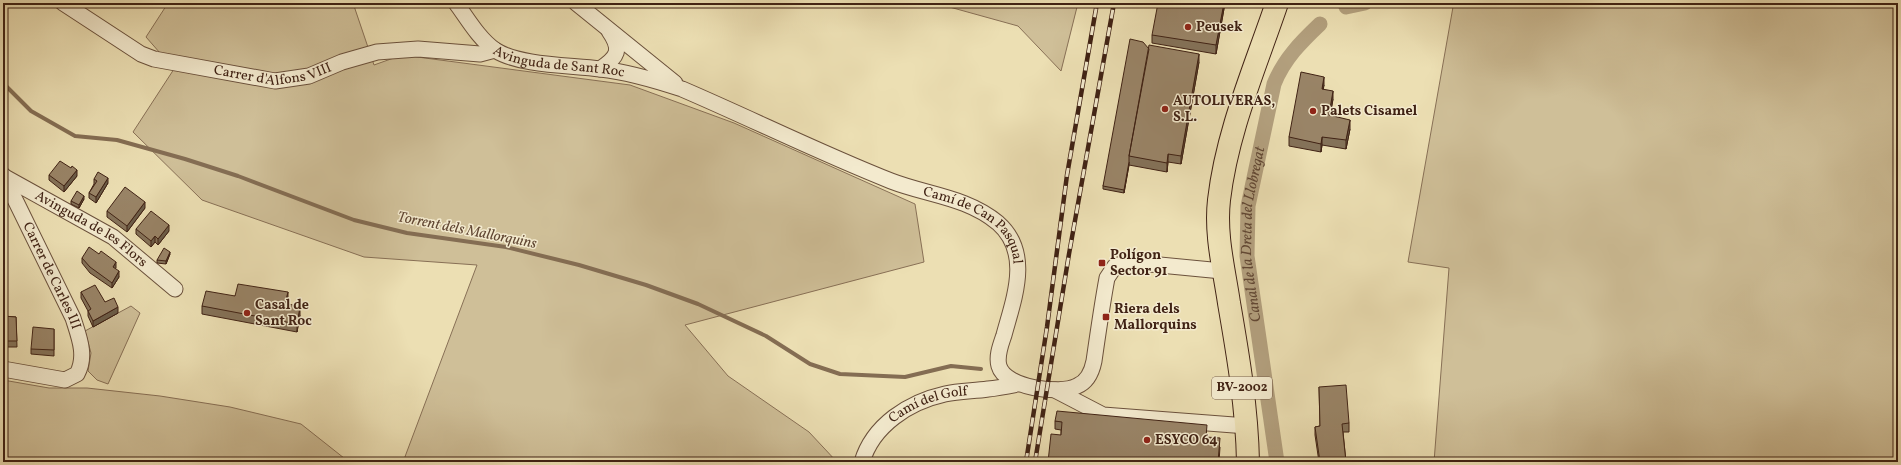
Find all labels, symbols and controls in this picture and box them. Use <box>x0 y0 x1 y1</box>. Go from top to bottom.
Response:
place label: Peusek <box>1196 18 1243 37</box>
marker: Peusek <box>1183 22 1193 32</box>
street label: Avinguda de Sant Roc <box>490 41 626 82</box>
street label: Carrer d'Alfons VIII <box>212 58 334 90</box>
place label: AUTOLIVERAS, S.L. <box>1173 92 1275 127</box>
place label: Palets Cisamel <box>1321 102 1418 121</box>
marker: AUTOLIVERAS, S.L. <box>1160 104 1170 114</box>
marker: Palets Cisamel <box>1308 106 1318 116</box>
water label: Canal de la Dreta del Llobregat <box>1237 144 1271 324</box>
street label: Camí de Can Pasqual <box>921 182 1027 265</box>
street label: Avinguda de les Flors <box>32 186 152 271</box>
water label: Torrent dels Mallorquins <box>396 207 539 255</box>
street label: Carrer de Carles III <box>18 219 86 332</box>
place label: Polígon Sector 91 <box>1110 246 1167 281</box>
marker: Polígon Sector 91 <box>1097 258 1107 268</box>
place label: Casal de Sant Roc <box>255 296 312 331</box>
place label: Riera dels Mallorquins <box>1114 300 1197 335</box>
marker: Casal de Sant Roc <box>242 308 252 318</box>
marker: Riera dels Mallorquins <box>1101 312 1111 322</box>
road number: BV-2002 <box>1212 377 1272 399</box>
street label: Camí del Golf <box>884 381 969 428</box>
place label: ESYCO 64 <box>1155 431 1218 450</box>
marker: ESYCO 64 <box>1142 435 1152 445</box>

